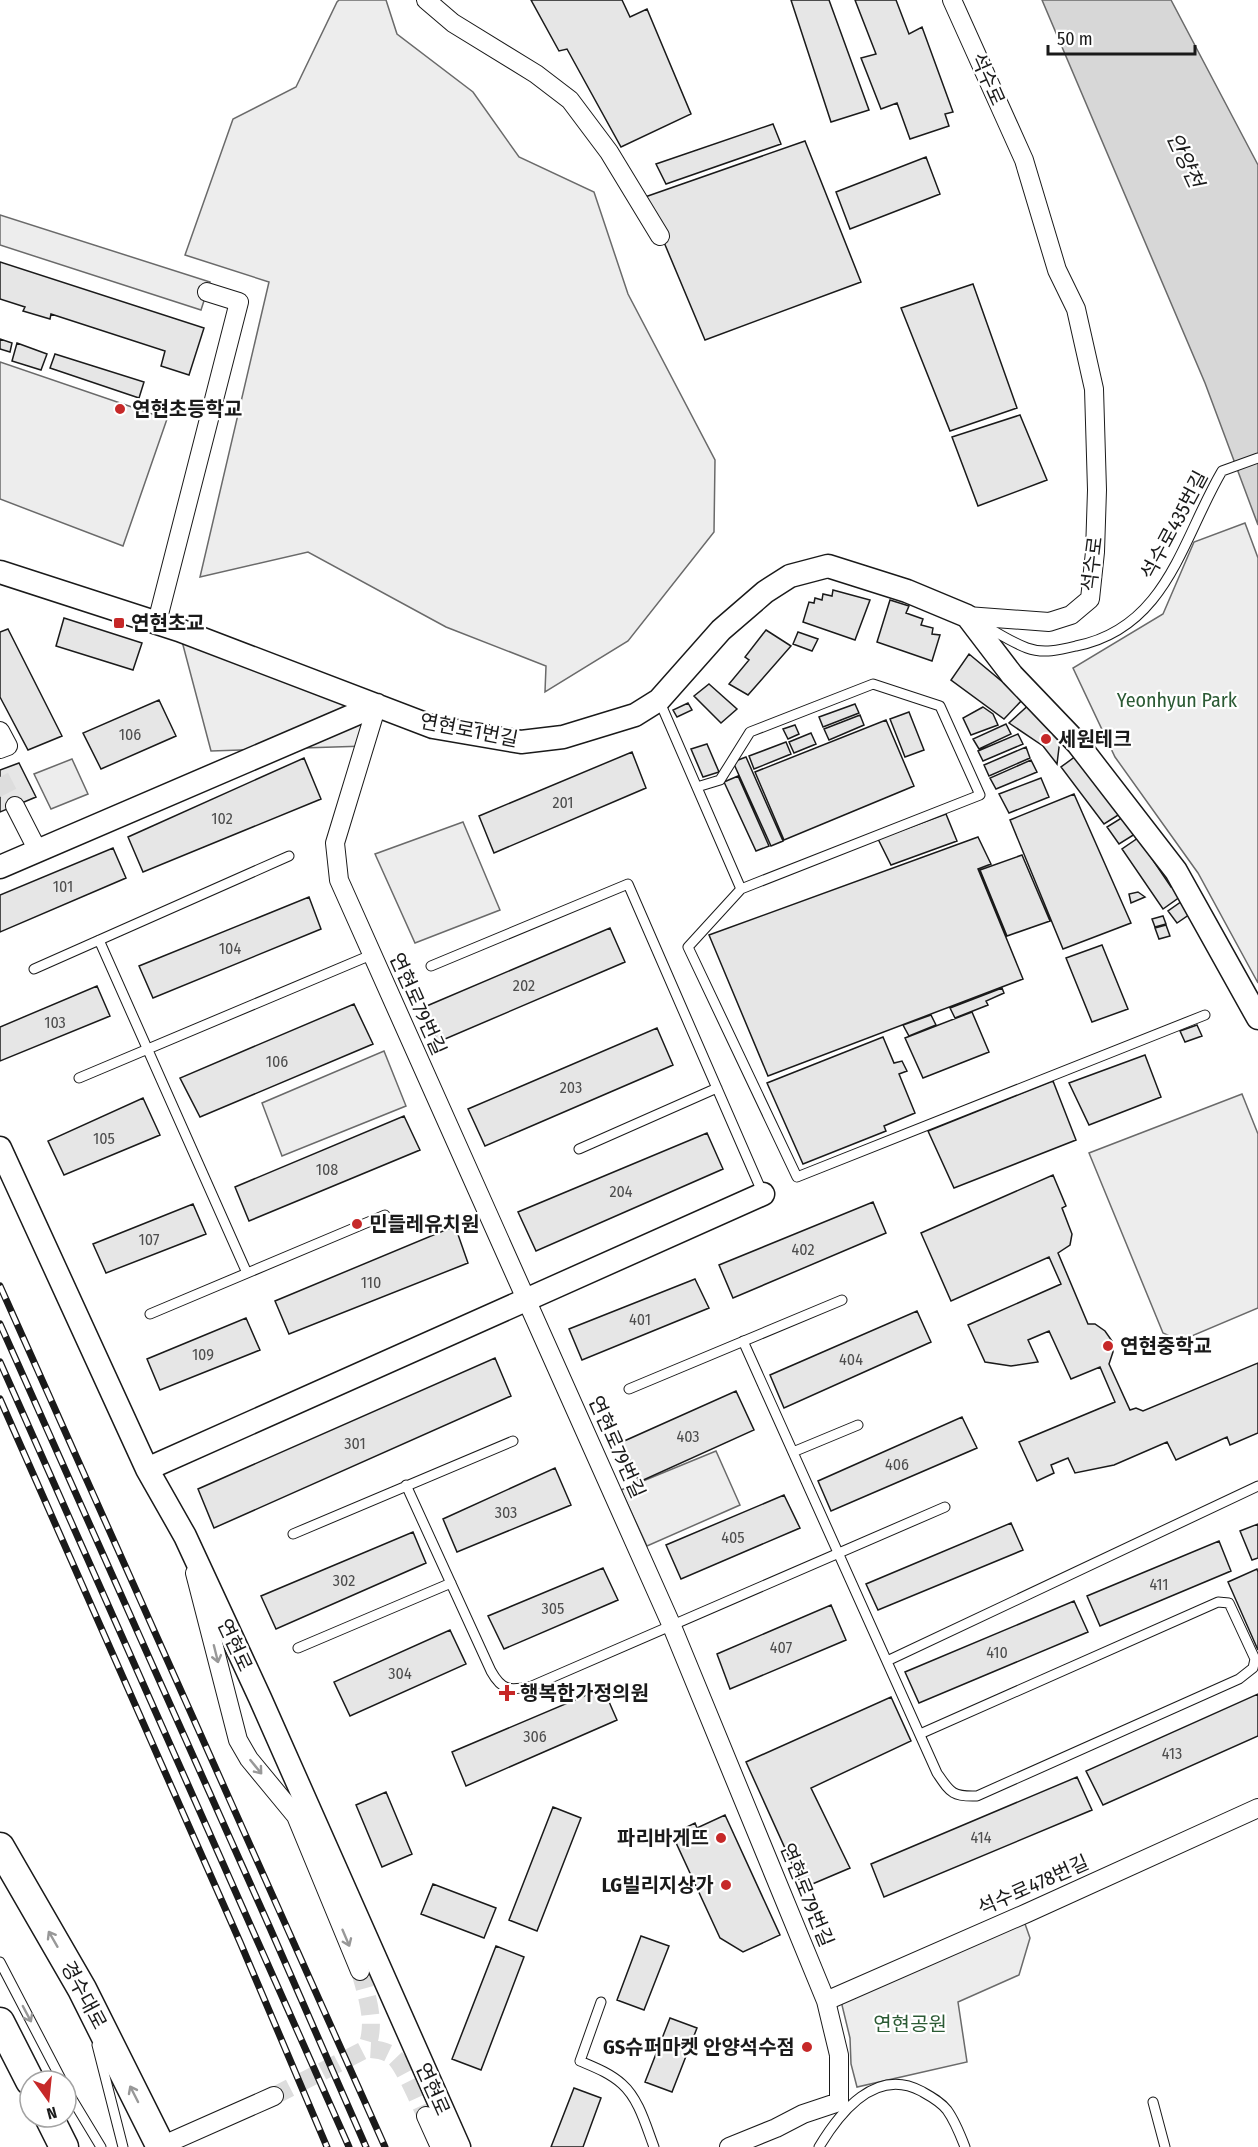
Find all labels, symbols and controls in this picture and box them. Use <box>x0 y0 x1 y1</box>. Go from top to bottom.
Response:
scale bar <box>1048 18 1195 56</box>
text: 50 m <box>1057 28 1093 50</box>
street label: 석수로 <box>966 49 1010 109</box>
water label: 안양천 <box>1161 128 1210 194</box>
place label: 연현초등학교 <box>132 397 242 421</box>
marker: 연현초등학교 <box>113 402 127 416</box>
street label: 석수로435번길 <box>1135 467 1213 583</box>
street label: 석수로 <box>1077 535 1107 593</box>
place label: 연현초교 <box>131 611 205 635</box>
marker: 연현초교 <box>112 616 126 630</box>
park label: Yeonhyun Park <box>1117 688 1238 712</box>
street label: 연현로1번길 <box>418 709 520 751</box>
house number: 106 <box>119 725 141 744</box>
place label: 세원테크 <box>1058 727 1132 751</box>
marker: 세원테크 <box>1039 732 1053 746</box>
house number: 201 <box>552 793 574 812</box>
house number: 102 <box>211 809 233 828</box>
house number: 101 <box>53 877 73 896</box>
house number: 104 <box>219 939 241 958</box>
street label: 연현로79번길 <box>385 949 451 1059</box>
house number: 202 <box>513 976 535 995</box>
house number: 103 <box>44 1013 66 1032</box>
house number: 106 <box>266 1052 288 1071</box>
house number: 203 <box>560 1078 582 1097</box>
house number: 105 <box>93 1129 115 1148</box>
house number: 108 <box>316 1160 338 1179</box>
house number: 204 <box>609 1182 633 1201</box>
place label: 민들레유치원 <box>369 1212 479 1236</box>
marker: 민들레유치원 <box>350 1217 364 1231</box>
house number: 107 <box>139 1230 160 1249</box>
house number: 402 <box>792 1240 814 1259</box>
house number: 110 <box>361 1273 381 1292</box>
house number: 401 <box>629 1310 651 1329</box>
place label: 연현중학교 <box>1120 1334 1212 1358</box>
marker: 연현중학교 <box>1101 1339 1115 1353</box>
house number: 109 <box>192 1345 214 1364</box>
house number: 404 <box>839 1350 863 1369</box>
street label: 연현로79번길 <box>584 1392 650 1502</box>
house number: 403 <box>676 1427 700 1446</box>
house number: 301 <box>344 1434 366 1453</box>
house number: 406 <box>885 1455 909 1474</box>
house number: 303 <box>495 1503 517 1522</box>
house number: 405 <box>721 1528 745 1547</box>
house number: 302 <box>333 1571 355 1590</box>
house number: 411 <box>1149 1575 1169 1594</box>
house number: 305 <box>542 1599 564 1618</box>
street label: 연현로 <box>212 1615 258 1675</box>
house number: 407 <box>770 1638 793 1657</box>
house number: 410 <box>986 1643 1008 1662</box>
one-way arrow <box>210 1644 222 1663</box>
house number: 304 <box>388 1664 412 1683</box>
place label: 행복한가정의원 <box>520 1681 649 1705</box>
marker: 행복한가정의원 <box>498 1684 516 1702</box>
house number: 306 <box>523 1727 547 1746</box>
house number: 413 <box>1162 1744 1182 1763</box>
one-way arrow <box>249 1759 262 1775</box>
place label: 파리바게뜨 <box>617 1826 709 1850</box>
house number: 414 <box>971 1828 992 1847</box>
marker: 파리바게뜨 <box>714 1831 728 1845</box>
street label: 연현로79번길 <box>775 1840 839 1950</box>
street label: 석수로478번길 <box>974 1850 1092 1920</box>
place label: LG빌리지상가 <box>602 1873 714 1897</box>
marker: LG빌리지상가 <box>719 1878 733 1892</box>
one-way arrow <box>341 1928 352 1946</box>
one-way arrow <box>47 1931 59 1948</box>
street label: 경수대로 <box>56 1957 112 2033</box>
one-way arrow <box>21 2005 33 2022</box>
park label: 연현공원 <box>873 2012 947 2036</box>
place label: GS슈퍼마켓 안양석수점 <box>603 2035 795 2059</box>
marker: GS슈퍼마켓 안양석수점 <box>800 2040 814 2054</box>
street label: 연현로 <box>411 2059 455 2119</box>
north arrow <box>18 2069 78 2129</box>
one-way arrow <box>128 2085 140 2103</box>
text: N <box>45 2103 59 2123</box>

